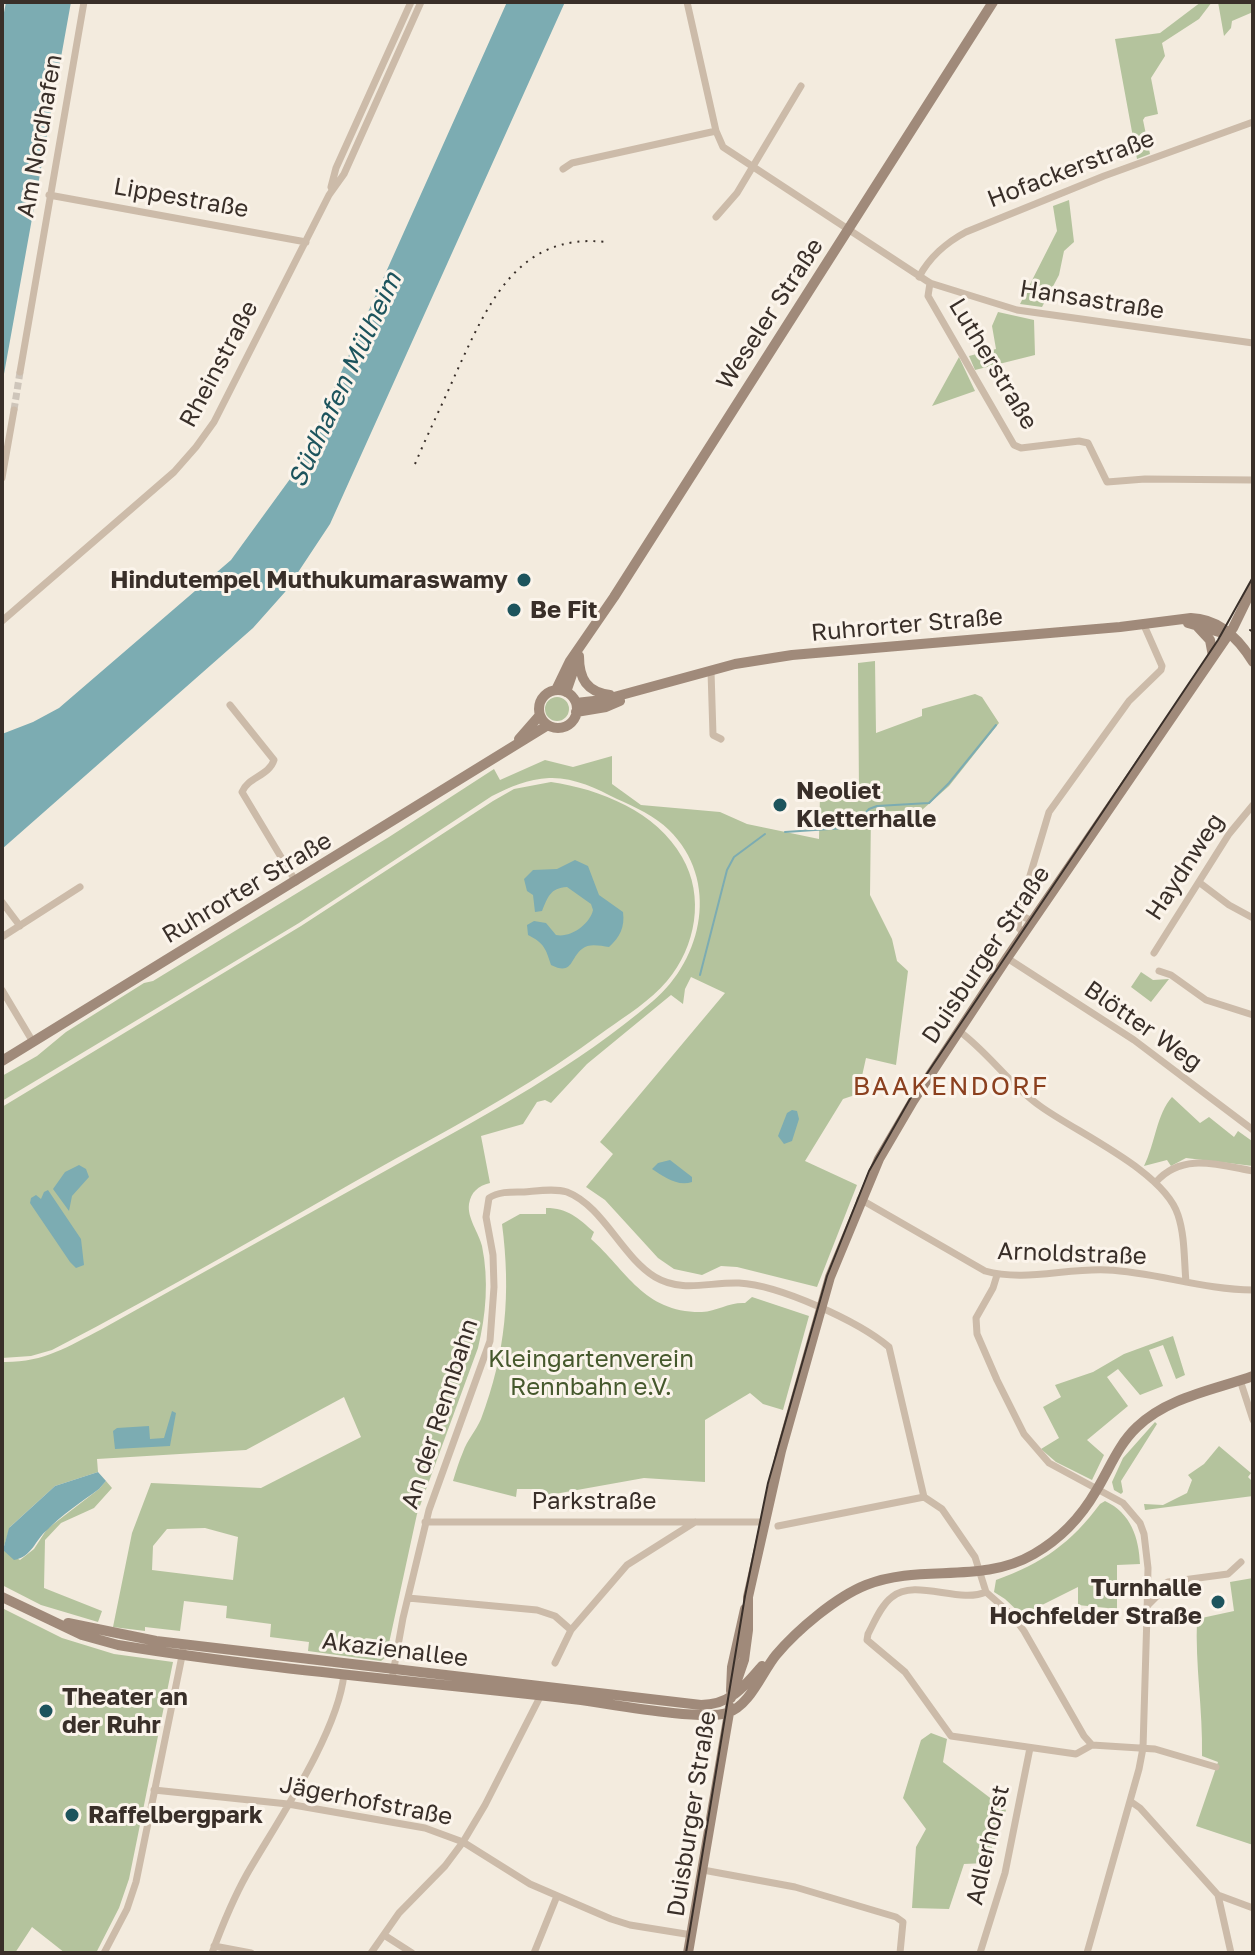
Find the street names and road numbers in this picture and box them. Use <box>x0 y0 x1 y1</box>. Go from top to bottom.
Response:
street label: Am Nordhafen <box>11 52 69 220</box>
street label: Hofackerstraße <box>983 124 1159 214</box>
street label: Lippestraße <box>111 172 251 224</box>
street label: Weseler Straße <box>710 233 830 395</box>
street label: Hansastraße <box>1018 274 1166 326</box>
street label: Lutherstraße <box>942 293 1044 435</box>
street label: Rheinstraße <box>174 296 264 432</box>
street label: Ruhrorter Straße <box>810 602 1004 648</box>
street label: Haydnweg <box>1140 808 1230 926</box>
street label: Ruhrorter Straße <box>157 826 337 950</box>
street label: Duisburger Straße <box>916 861 1056 1049</box>
street label: Blötter Weg <box>1079 975 1207 1077</box>
street label: Arnoldstraße <box>997 1237 1147 1271</box>
street label: An der Rennbahn <box>396 1315 484 1513</box>
street label: Parkstraße <box>532 1487 656 1515</box>
street label: Akazienallee <box>320 1627 470 1673</box>
street label: Duisburger Straße <box>662 1709 722 1919</box>
street label: Jägerhofstraße <box>277 1770 455 1832</box>
street label: Adlerhorst <box>960 1782 1016 1908</box>

